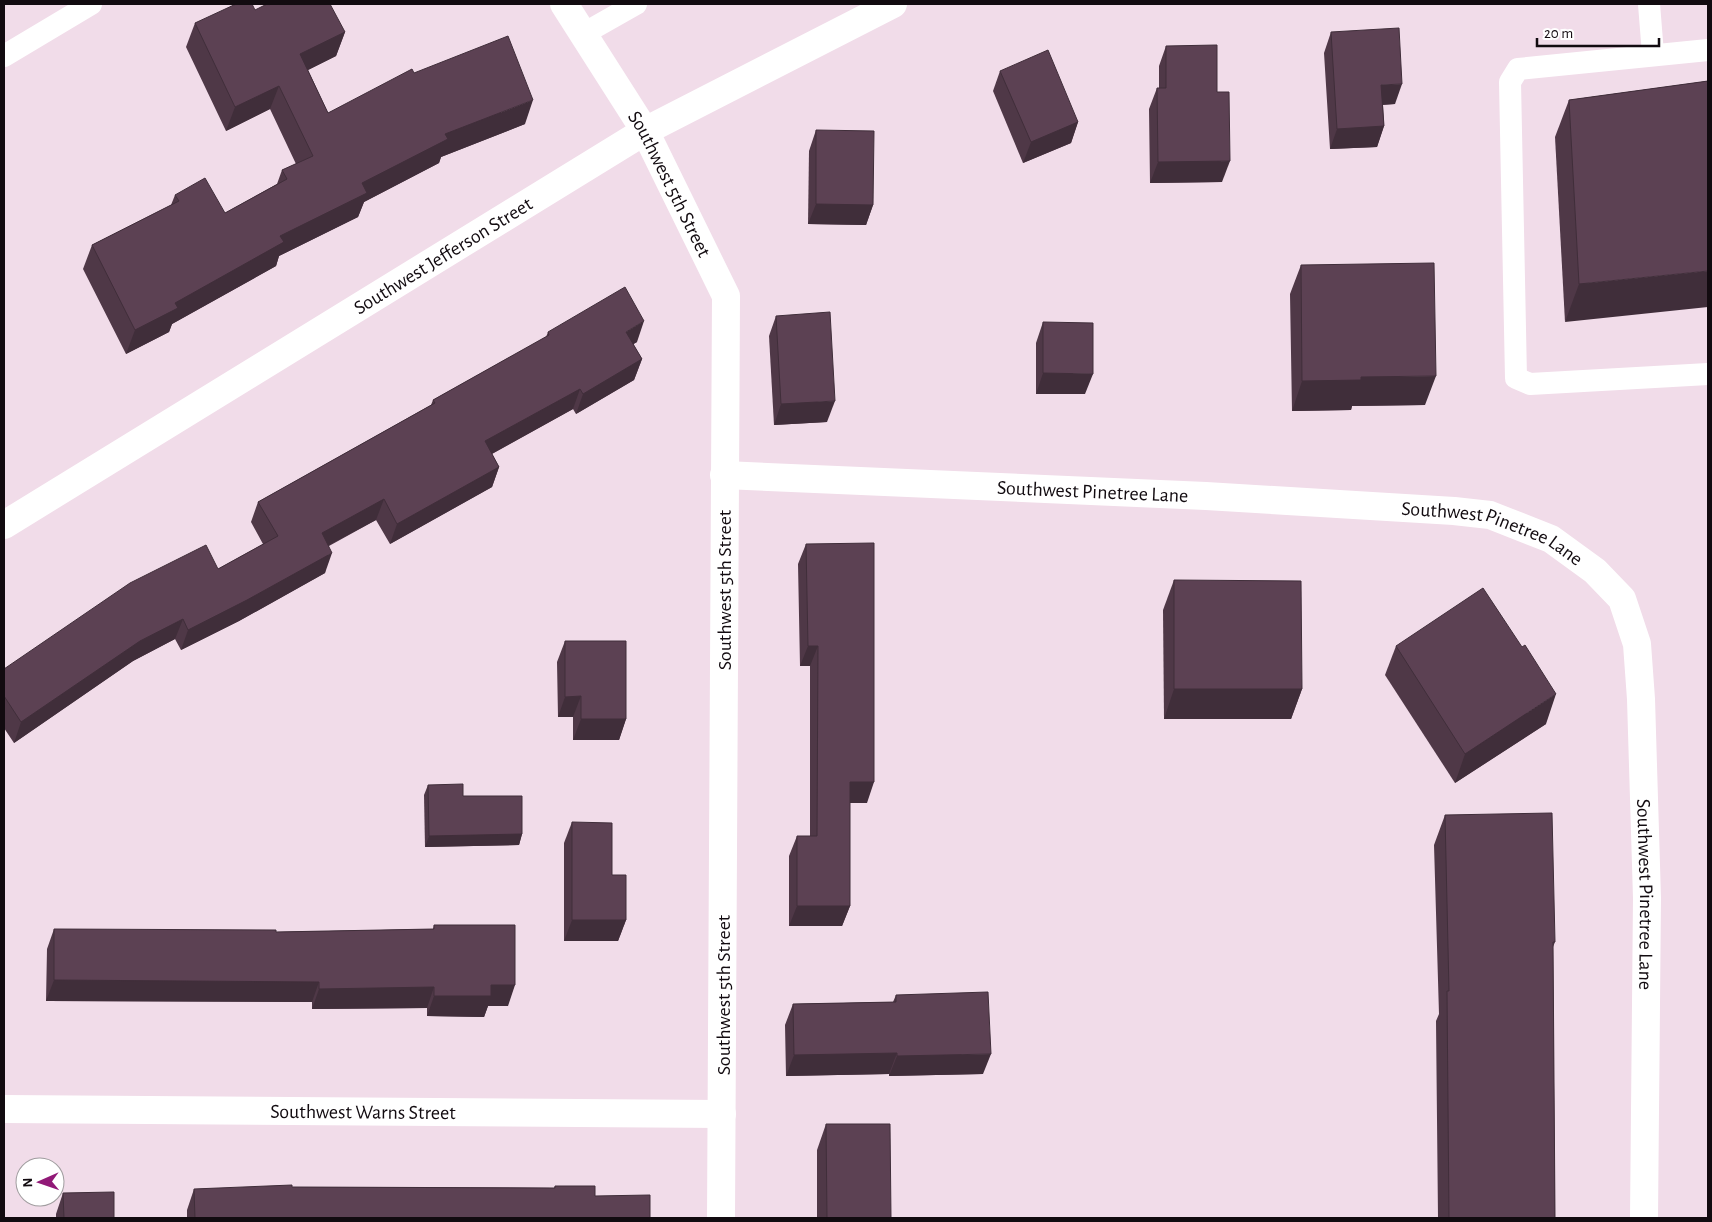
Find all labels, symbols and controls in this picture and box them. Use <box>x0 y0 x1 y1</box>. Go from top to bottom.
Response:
scale bar <box>1537 15 1660 47</box>
text: 20 m <box>1544 26 1573 41</box>
street label: Southwest 5th Street <box>624 108 714 261</box>
street label: Southwest Jefferson Street <box>351 194 537 318</box>
street label: Southwest Pinetree Lane <box>997 478 1189 506</box>
street label: Southwest Pinetree Lane <box>1401 499 1586 570</box>
street label: Southwest 5th Street <box>715 509 735 670</box>
street label: Southwest Pinetree Lane <box>1633 798 1656 990</box>
street label: Southwest 5th Street <box>714 914 734 1075</box>
street label: Southwest Warns Street <box>270 1102 456 1123</box>
north arrow <box>15 1157 65 1207</box>
text: N <box>21 1177 35 1188</box>

